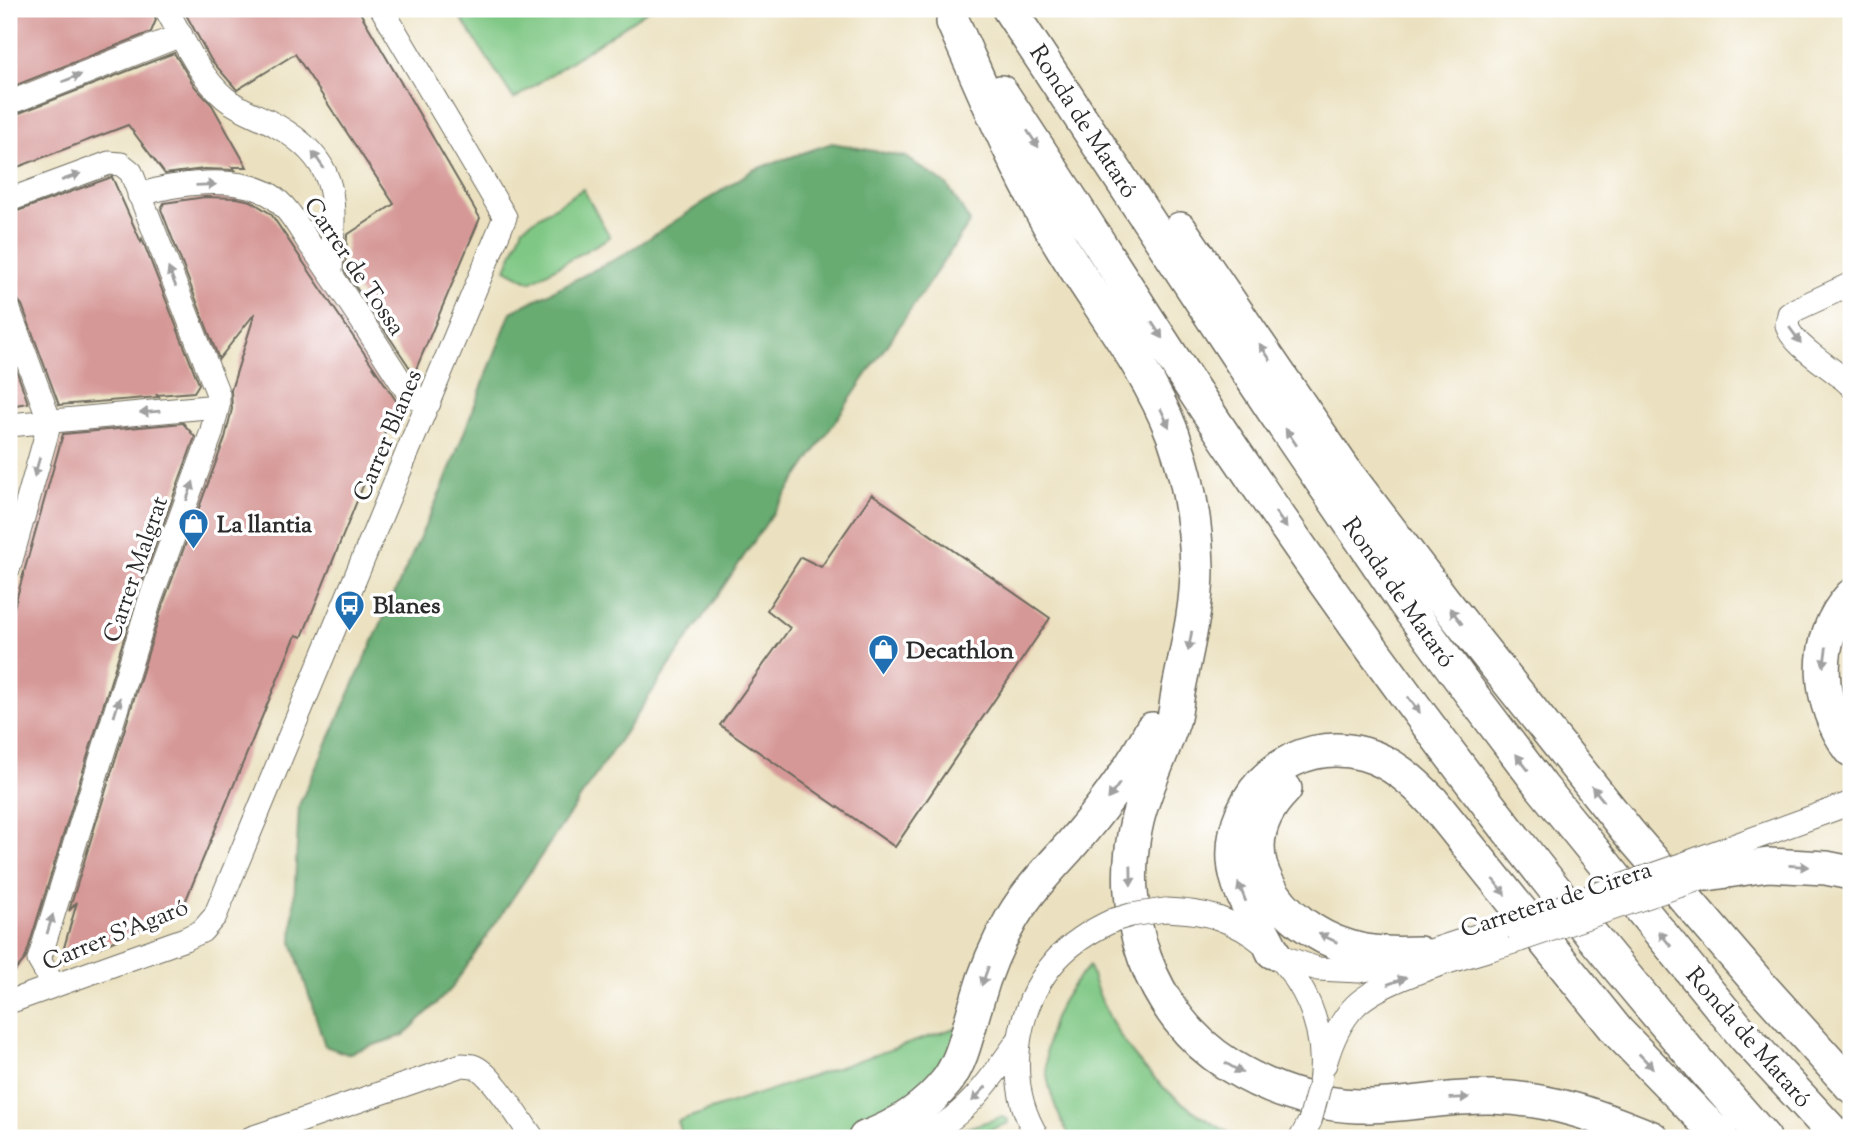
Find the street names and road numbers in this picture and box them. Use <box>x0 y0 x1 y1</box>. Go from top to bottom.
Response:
street label: Ronda de Mataró <box>1020 39 1145 206</box>
street label: Carrer de Tossa <box>294 191 412 343</box>
street label: Carrer Blanes <box>346 365 432 507</box>
street label: Carrer Malgrat <box>96 492 178 647</box>
street label: Ronda de Mataró <box>1333 511 1462 675</box>
street label: Carretera de Cirera <box>1457 854 1656 948</box>
street label: Carrer S'Agaró <box>38 891 194 981</box>
street label: Ronda de Mataró <box>1677 960 1818 1116</box>

